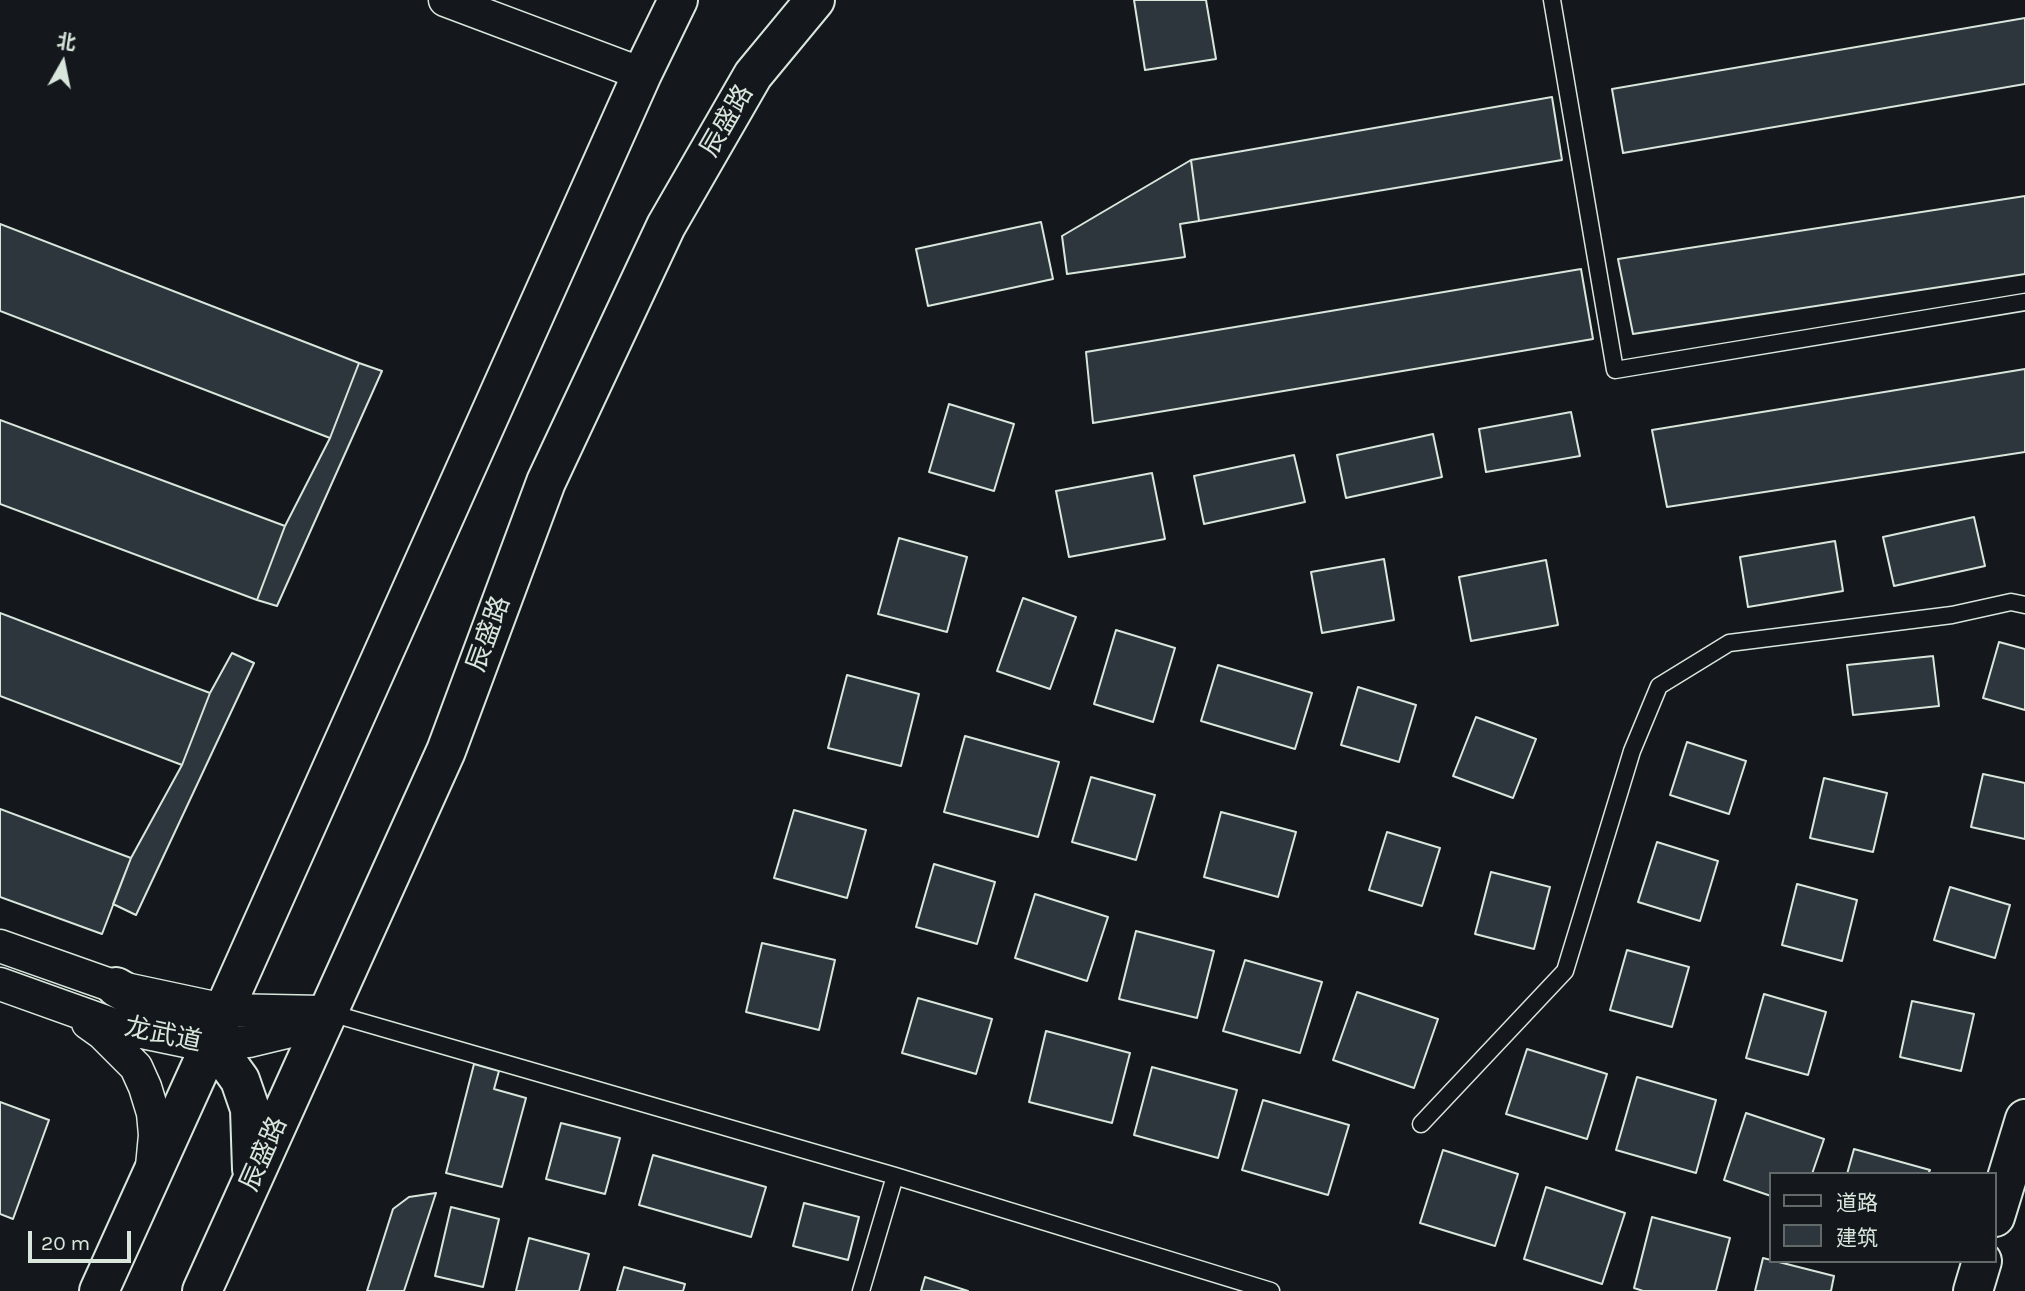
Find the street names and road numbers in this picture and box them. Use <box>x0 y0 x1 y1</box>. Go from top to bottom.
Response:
street label: 辰盛路 <box>694 79 760 163</box>
street label: 辰盛路 <box>461 592 517 676</box>
street label: 龙武道 <box>122 1012 204 1058</box>
street label: 辰盛路 <box>234 1112 294 1196</box>

